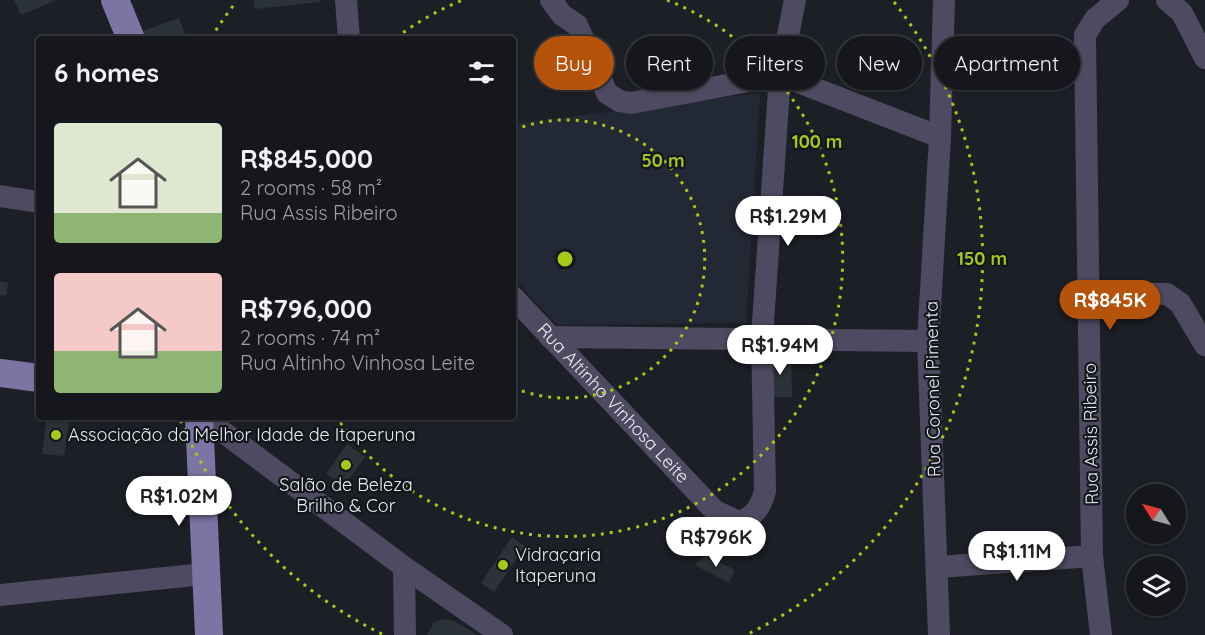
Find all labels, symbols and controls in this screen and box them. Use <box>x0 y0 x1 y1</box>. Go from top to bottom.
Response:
chip: Buy <box>534 36 614 90</box>
chip: Rent <box>626 36 713 90</box>
chip: Filters <box>725 36 825 90</box>
chip: New <box>837 36 922 90</box>
chip: Apartment <box>934 36 1080 90</box>
text: 6 homes <box>54 56 159 89</box>
icon: filters <box>465 56 498 89</box>
text: 100 m <box>792 130 842 153</box>
text: R$845,000 <box>240 142 373 175</box>
icon: home <box>102 147 174 219</box>
text: 50 m <box>641 149 685 172</box>
text: 2 rooms · 58 m² <box>240 175 382 200</box>
pin: R$1.29M <box>733 196 843 247</box>
text: Rua Assis Ribeiro <box>240 200 398 225</box>
text: R$1.29M <box>749 203 827 228</box>
text: 150 m <box>957 247 1007 270</box>
centre of rings <box>555 249 575 269</box>
pin: R$845K <box>1061 280 1159 331</box>
text: R$845K <box>1073 287 1147 312</box>
text: R$796,000 <box>240 292 372 325</box>
icon: home <box>102 297 174 369</box>
street label: Rua Coronel Pimenta <box>919 301 946 477</box>
street label: Rua Altinho Vinhosa Leite <box>533 318 695 488</box>
text: 2 rooms · 74 m² <box>240 325 380 350</box>
pin: R$1.94M <box>725 325 835 376</box>
text: R$1.94M <box>741 332 819 357</box>
text: Rua Altinho Vinhosa Leite <box>240 350 475 375</box>
street label: Rua Assis Ribeiro <box>1078 363 1103 505</box>
place label: Associação da Melhor Idade de Itaperuna <box>68 423 416 446</box>
marker: Associação da Melhor Idade de Itaperuna <box>49 428 63 442</box>
marker: Salão de Beleza Brilho & Cor <box>339 458 353 472</box>
place label: Salão de Beleza Brilho & Cor <box>279 473 413 517</box>
pin: R$1.02M <box>124 476 234 527</box>
text: R$1.02M <box>140 483 218 508</box>
north arrow <box>1126 484 1186 544</box>
map controls <box>1126 484 1186 616</box>
pin: R$796K <box>667 517 765 568</box>
text: R$796K <box>680 524 752 549</box>
pin: R$1.11M <box>962 531 1072 582</box>
text: R$1.11M <box>982 538 1052 563</box>
place label: Vidraçaria Itaperuna <box>515 543 601 587</box>
button: layers <box>1126 556 1186 616</box>
marker: Vidraçaria Itaperuna <box>496 558 510 572</box>

